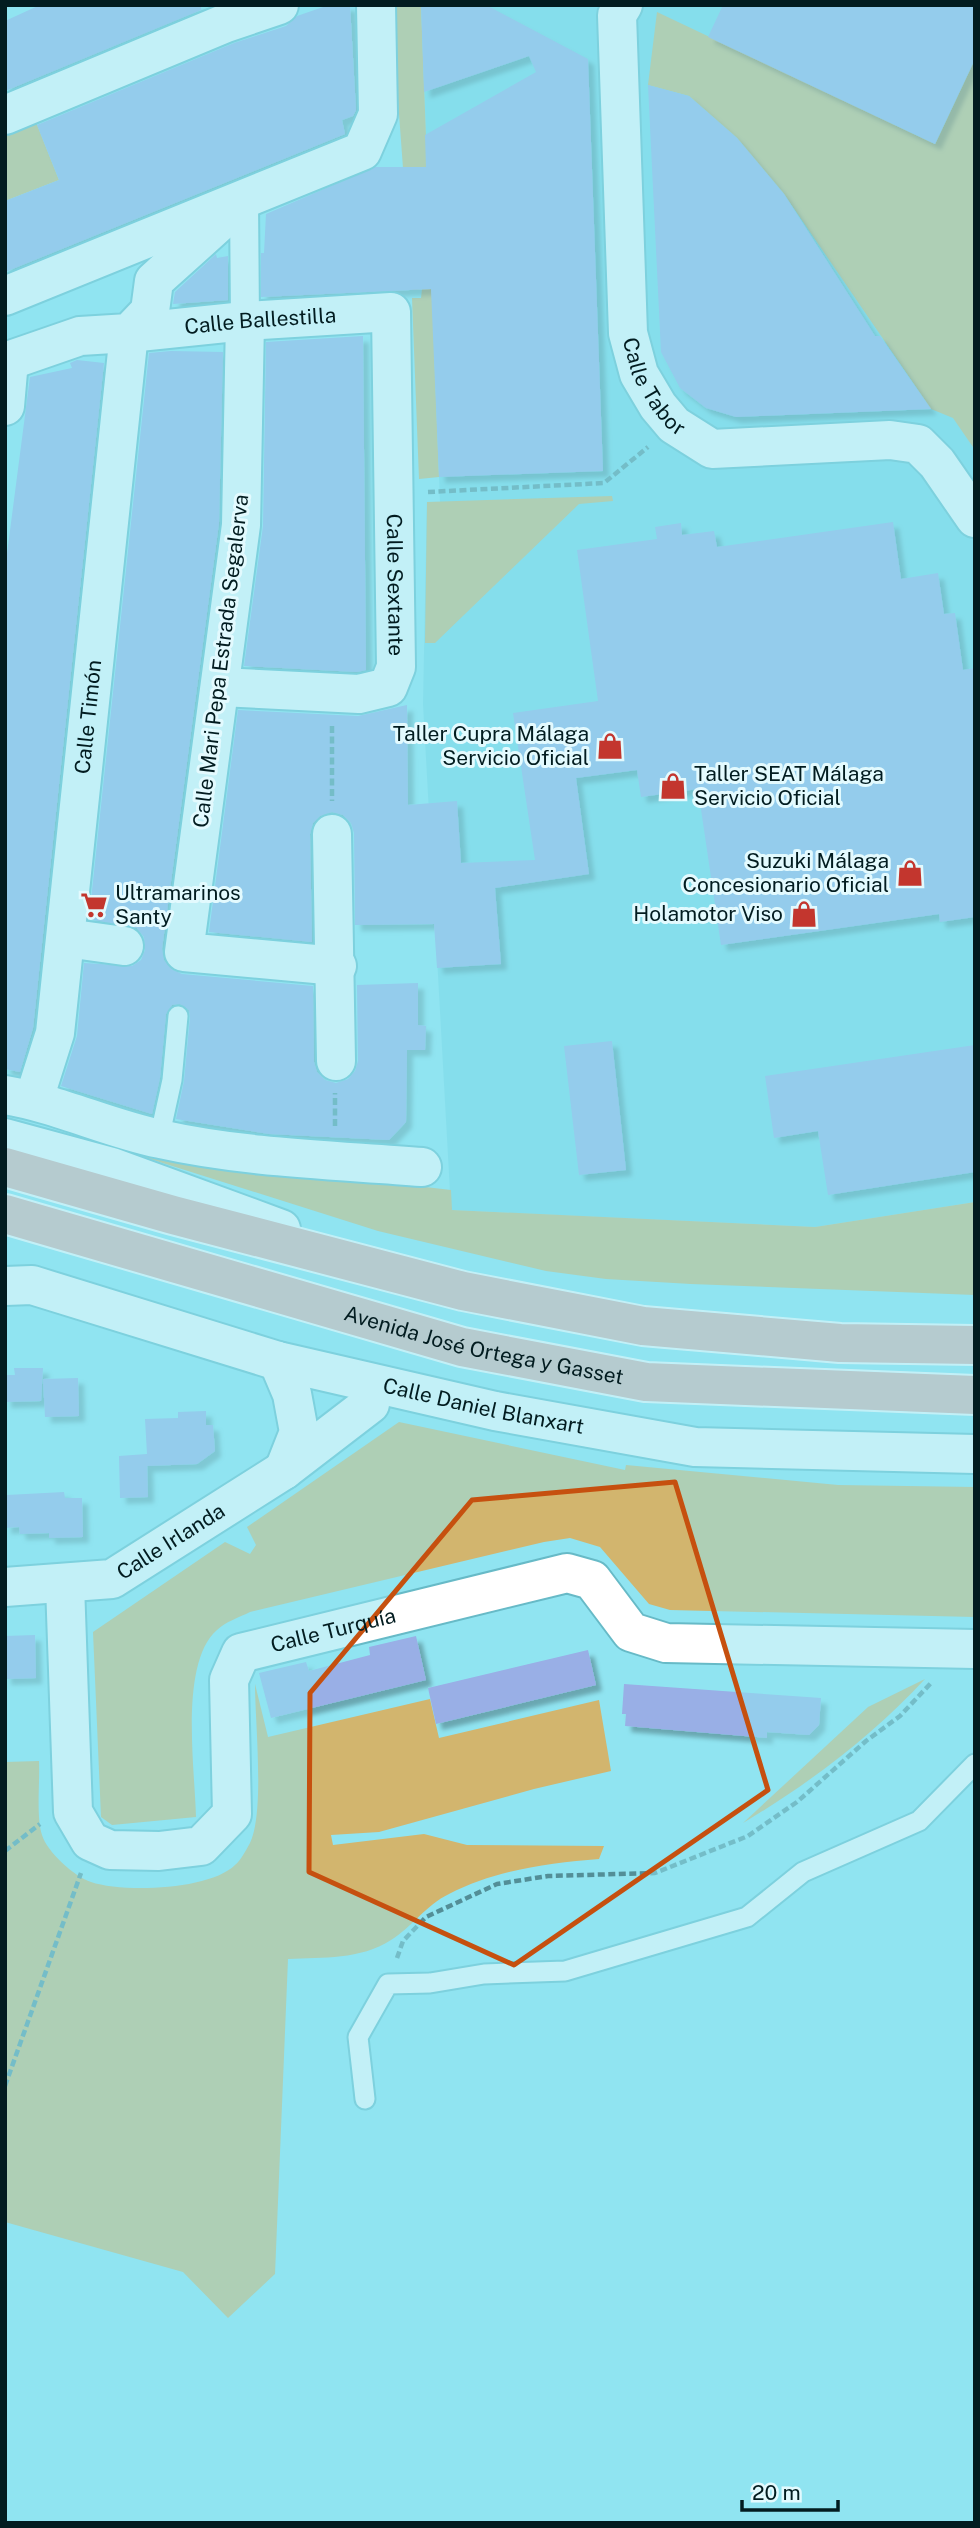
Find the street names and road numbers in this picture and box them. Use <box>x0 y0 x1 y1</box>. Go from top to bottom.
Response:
street label: Calle Ballestilla <box>183 302 337 339</box>
street label: Calle Tabor <box>618 334 690 441</box>
street label: Calle Mari Pepa Estrada Segalerva <box>188 493 253 829</box>
street label: Calle Sextante <box>382 513 409 656</box>
street label: Calle Timón <box>69 659 106 775</box>
street label: Avenida José Ortega y Gasset <box>341 1300 626 1389</box>
street label: Calle Daniel Blanxart <box>381 1373 586 1439</box>
street label: Calle Irlanda <box>112 1498 229 1585</box>
street label: Calle Turquía <box>268 1603 398 1657</box>

